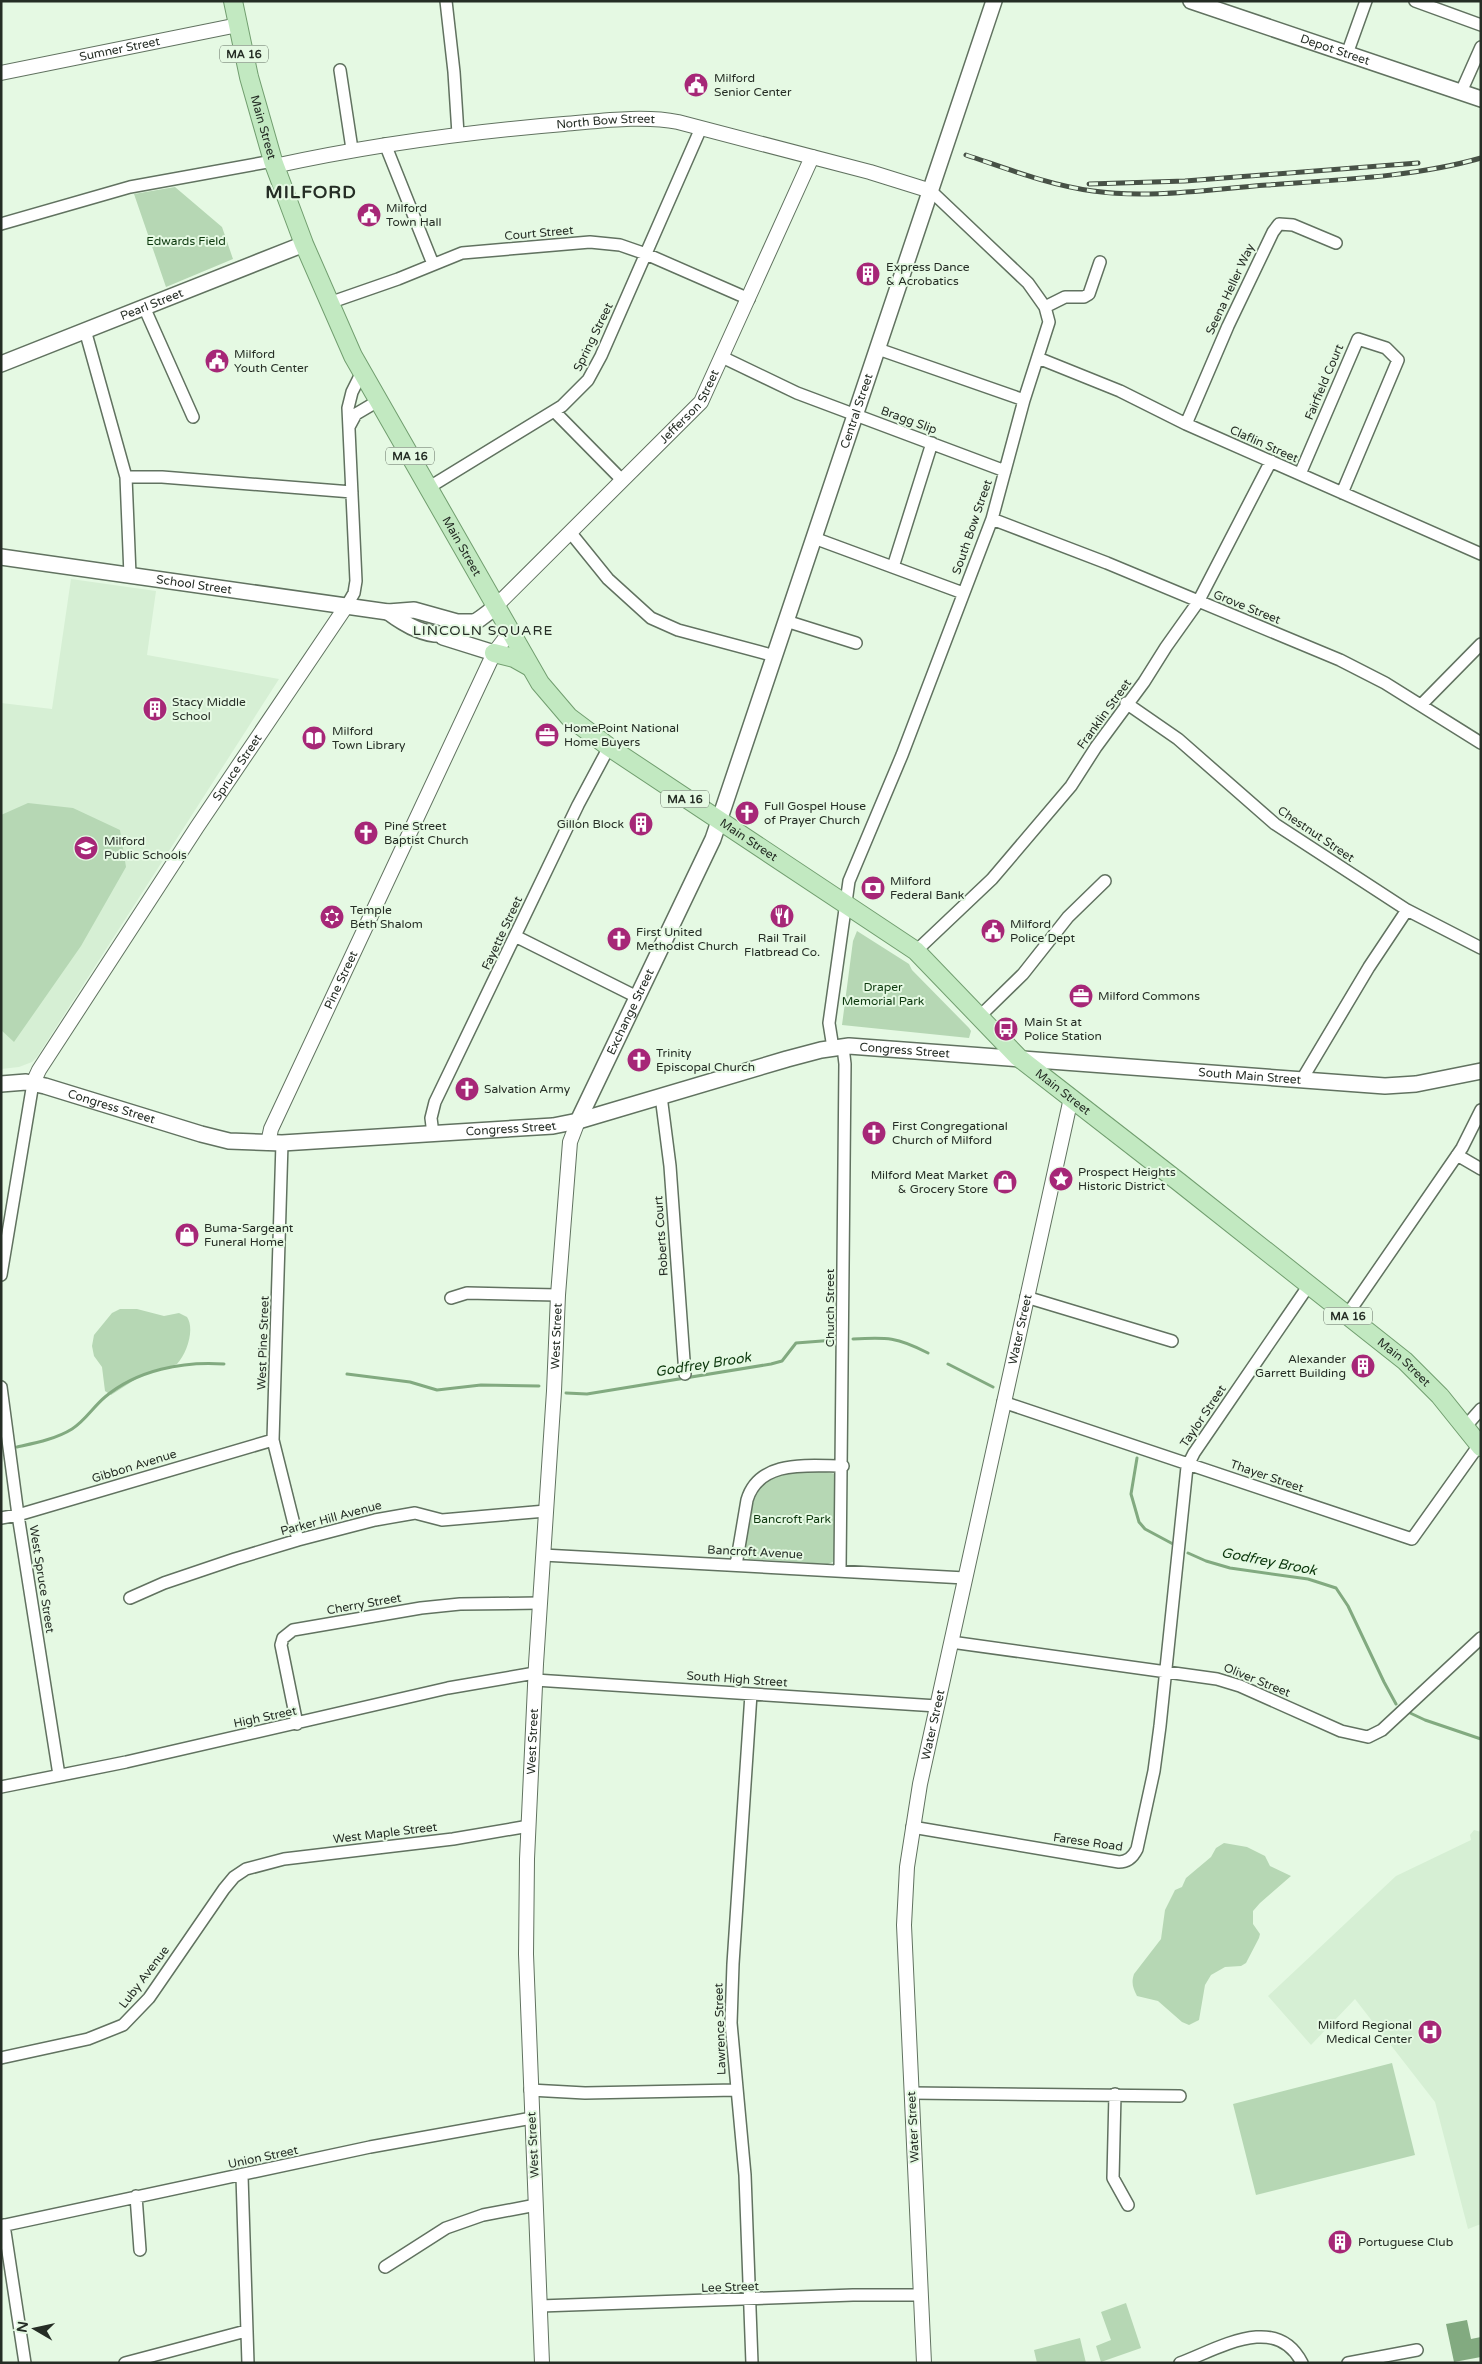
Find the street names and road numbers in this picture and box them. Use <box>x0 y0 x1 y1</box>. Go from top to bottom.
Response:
street label: Depot Street <box>1298 31 1372 68</box>
street label: Sumner Street <box>78 34 161 64</box>
road number: MA 16 <box>220 46 268 62</box>
street label: Main Street <box>248 94 279 161</box>
street label: North Bow Street <box>556 112 656 132</box>
street label: Court Street <box>504 223 575 243</box>
street label: Seena Heller Way <box>1203 241 1258 337</box>
street label: Pearl Street <box>118 285 186 323</box>
street label: Spring Street <box>570 300 616 374</box>
street label: Fairfield Court <box>1302 342 1346 422</box>
street label: Jefferson Street <box>656 367 722 446</box>
street label: Central Street <box>837 371 876 451</box>
street label: Bragg Slip <box>879 403 939 437</box>
street label: Claflin Street <box>1228 423 1301 465</box>
road number: MA 16 <box>386 448 434 464</box>
street label: South Bow Street <box>949 477 995 576</box>
street label: Main Street <box>439 514 484 579</box>
street label: School Street <box>155 572 233 597</box>
street label: Grove Street <box>1211 587 1283 627</box>
street label: Franklin Street <box>1074 676 1134 752</box>
street label: Spruce Street <box>210 731 265 803</box>
road number: MA 16 <box>661 791 709 808</box>
street label: Chestnut Street <box>1275 803 1357 865</box>
street label: Main Street <box>717 816 780 864</box>
street label: Fayette Street <box>479 894 525 972</box>
street label: Pine Street <box>321 948 361 1011</box>
street label: Exchange Street <box>604 966 657 1057</box>
street label: Congress Street <box>859 1040 951 1061</box>
street label: South Main Street <box>1198 1065 1302 1087</box>
street label: Main Street <box>1033 1066 1094 1118</box>
street label: Congress Street <box>66 1086 157 1127</box>
street label: Congress Street <box>465 1118 558 1138</box>
street label: Roberts Court <box>651 1195 671 1276</box>
street label: Church Street <box>823 1268 837 1347</box>
street label: Water Street <box>1006 1293 1035 1366</box>
street label: West Pine Street <box>254 1295 272 1390</box>
street label: West Street <box>548 1302 565 1370</box>
road number: MA 16 <box>1324 1308 1372 1324</box>
street label: Main Street <box>1375 1335 1434 1390</box>
street label: Taylor Street <box>1177 1382 1229 1450</box>
street label: Gibbon Avenue <box>90 1446 178 1486</box>
street label: Thayer Street <box>1229 1457 1306 1495</box>
street label: Parker Hill Avenue <box>279 1498 383 1538</box>
street label: West Spruce Street <box>27 1524 58 1634</box>
street label: Bancroft Avenue <box>707 1543 803 1562</box>
street label: Cherry Street <box>326 1590 403 1617</box>
street label: Oliver Street <box>1222 1660 1293 1700</box>
street label: South High Street <box>686 1668 788 1690</box>
street label: Water Street <box>918 1688 948 1761</box>
street label: High Street <box>232 1703 298 1731</box>
street label: West Street <box>524 1708 541 1775</box>
street label: West Maple Street <box>332 1820 438 1846</box>
street label: Farese Road <box>1052 1830 1124 1854</box>
street label: Luby Avenue <box>116 1943 172 2011</box>
street label: Lawrence Street <box>711 1982 729 2075</box>
street label: Water Street <box>904 2090 922 2163</box>
street label: West Street <box>524 2111 542 2178</box>
street label: Union Street <box>227 2143 300 2171</box>
street label: Lee Street <box>701 2279 760 2295</box>

